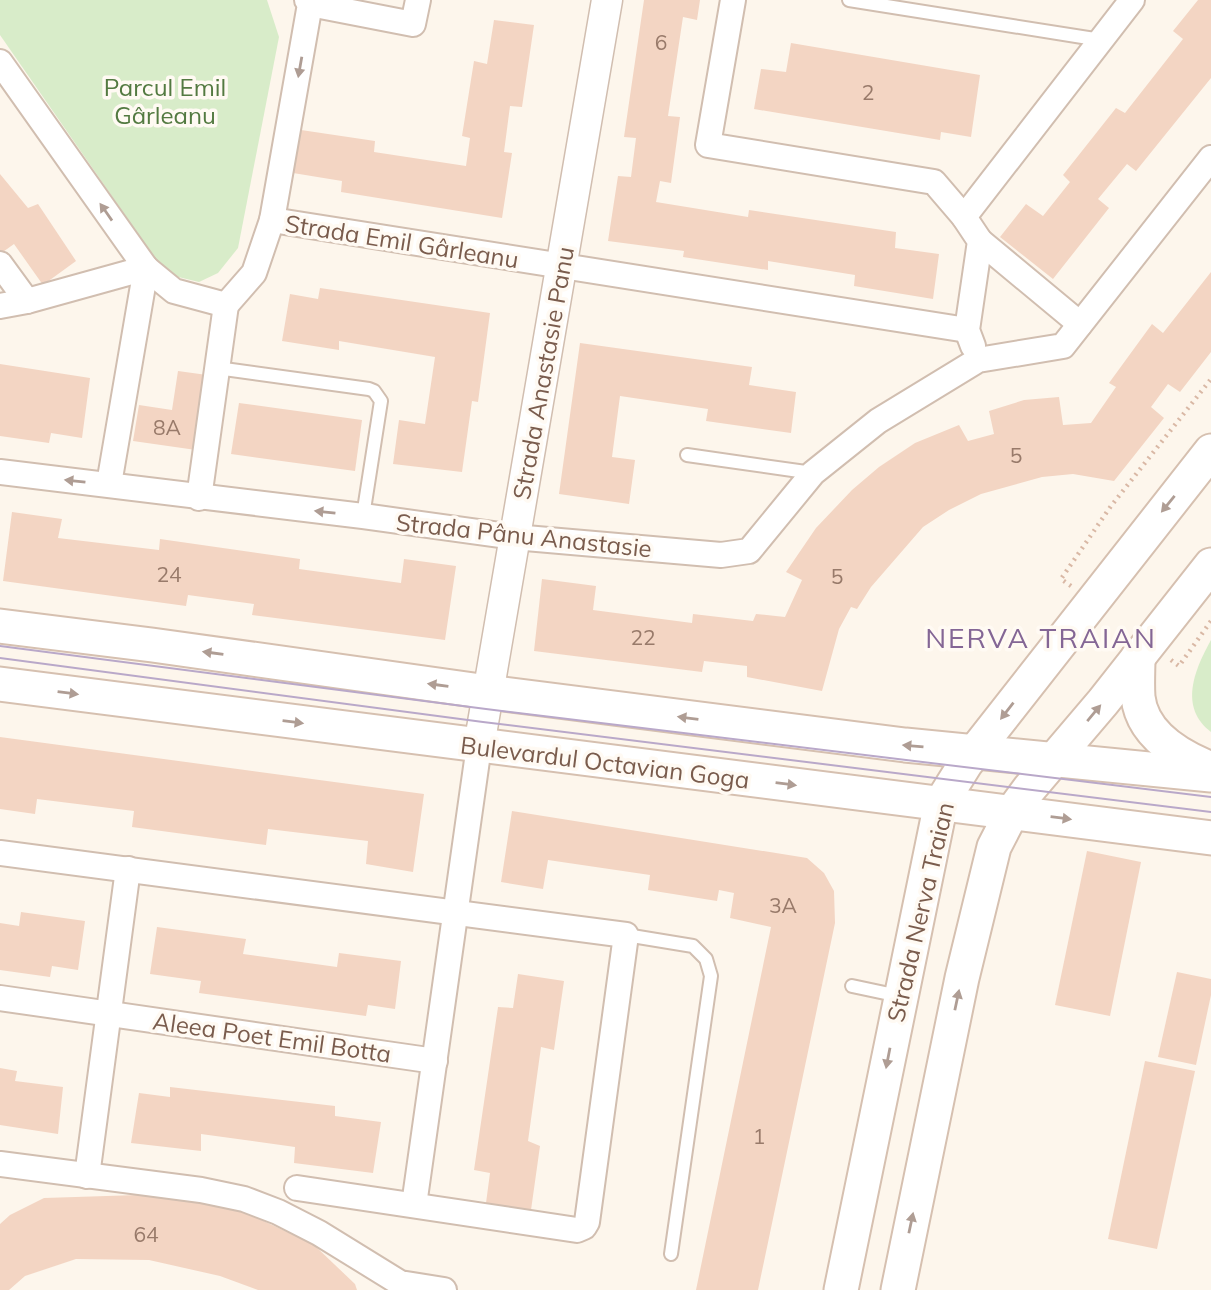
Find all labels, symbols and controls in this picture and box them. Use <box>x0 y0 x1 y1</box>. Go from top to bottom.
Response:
house number: 6 <box>655 29 667 55</box>
one-way arrow <box>294 56 305 78</box>
park label: Parcul Emil Gârleanu <box>104 72 226 130</box>
house number: 2 <box>862 79 874 105</box>
one-way arrow <box>99 203 113 221</box>
street label: Strada Emil Gârleanu <box>283 208 521 274</box>
street label: Strada Anastasie Panu <box>506 244 580 502</box>
house number: 8A <box>153 414 182 440</box>
house number: 5 <box>1010 442 1022 468</box>
one-way arrow <box>64 475 86 486</box>
one-way arrow <box>1161 495 1176 513</box>
one-way arrow <box>314 506 336 517</box>
street label: Strada Pânu Anastasie <box>395 507 653 563</box>
house number: 24 <box>156 561 182 587</box>
house number: 5 <box>831 563 843 589</box>
district label: NERVA TRAIAN <box>925 620 1157 655</box>
house number: 22 <box>630 624 656 650</box>
one-way arrow <box>201 647 223 658</box>
one-way arrow <box>427 679 449 690</box>
one-way arrow <box>57 687 79 698</box>
one-way arrow <box>999 701 1014 719</box>
one-way arrow <box>1086 704 1101 722</box>
one-way arrow <box>676 712 698 723</box>
one-way arrow <box>282 717 304 728</box>
street label: Bulevardul Octavian Goga <box>459 729 751 795</box>
one-way arrow <box>902 740 924 751</box>
one-way arrow <box>776 779 798 790</box>
street label: Strada Nerva Traian <box>880 799 960 1025</box>
one-way arrow <box>1050 813 1072 824</box>
house number: 3A <box>769 892 798 918</box>
one-way arrow <box>952 989 963 1011</box>
street label: Aleea Poet Emil Botta <box>151 1005 393 1069</box>
one-way arrow <box>882 1047 893 1069</box>
house number: 1 <box>753 1123 765 1149</box>
one-way arrow <box>906 1212 917 1234</box>
house number: 64 <box>133 1221 159 1247</box>

